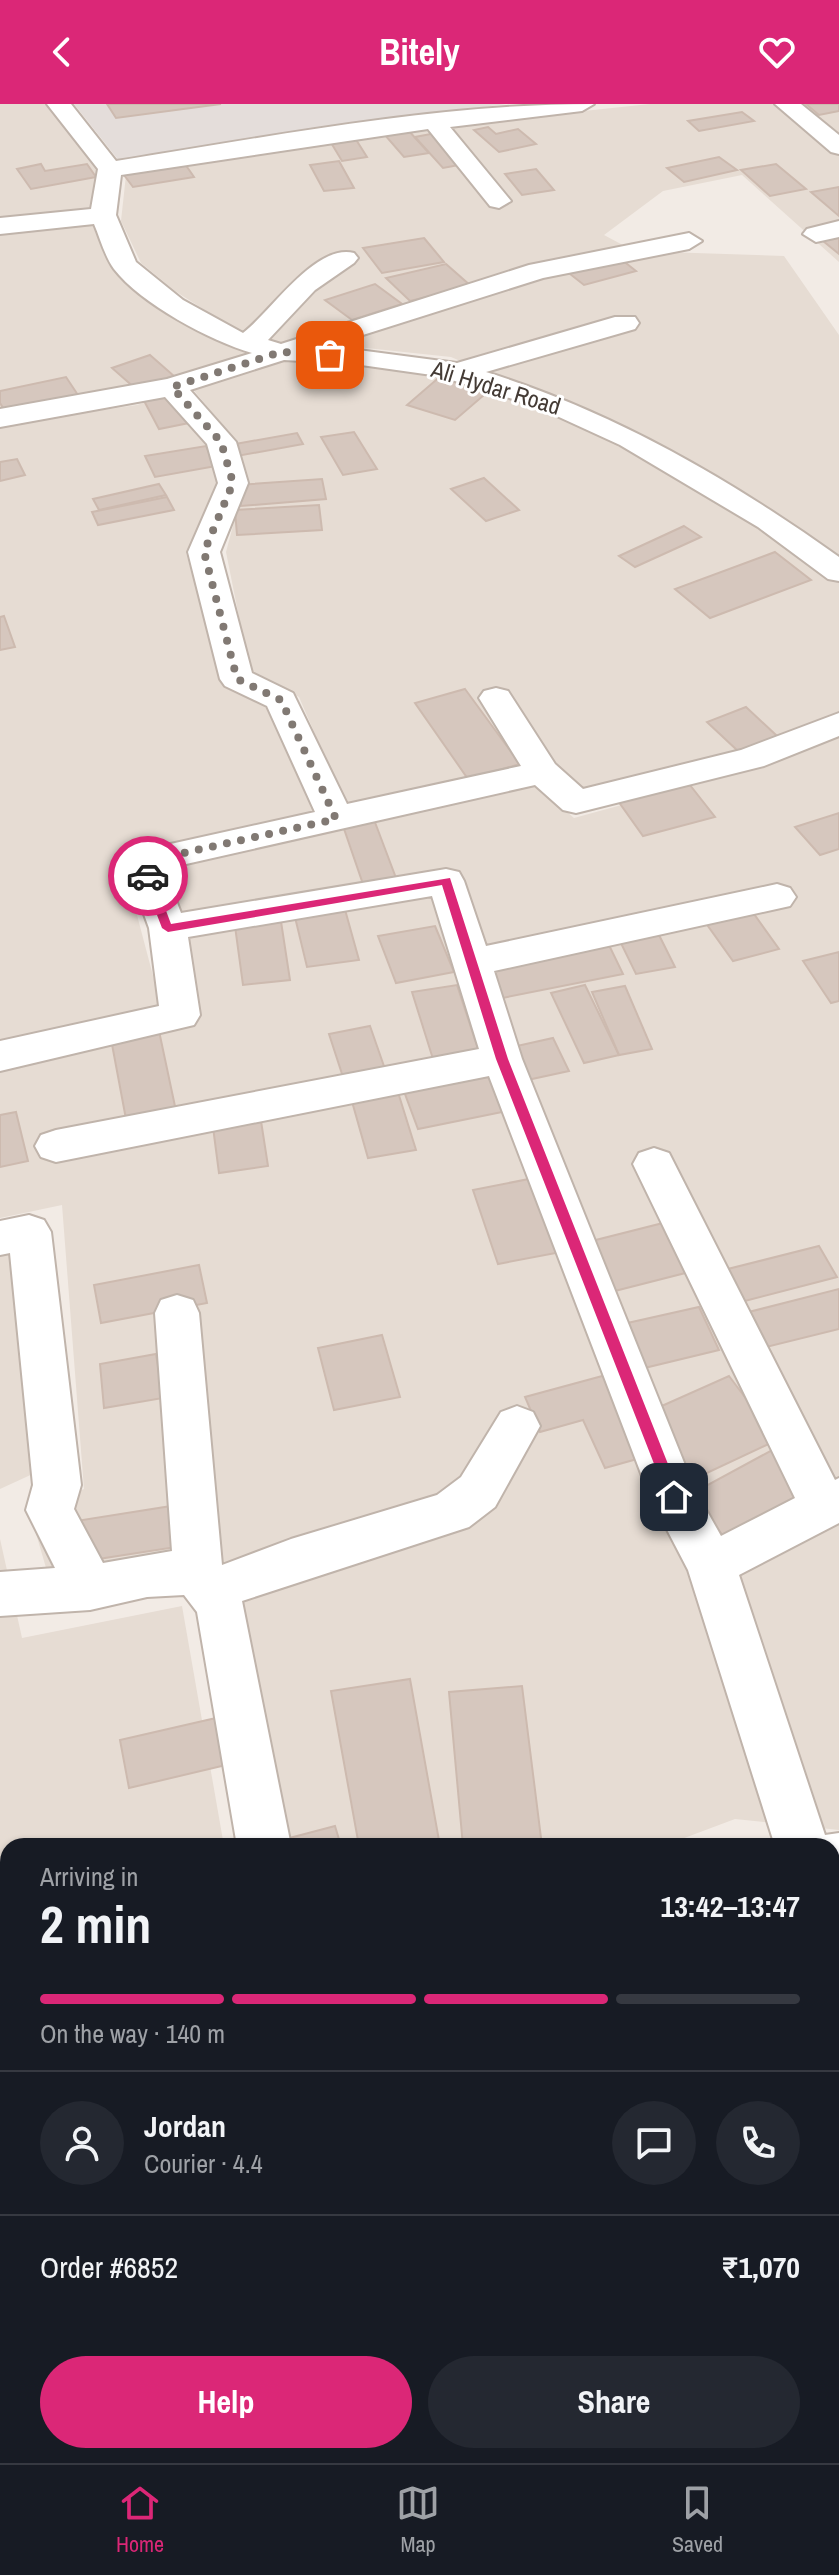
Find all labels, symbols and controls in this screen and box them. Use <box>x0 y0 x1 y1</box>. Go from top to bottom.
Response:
text: Bitely <box>379 28 460 76</box>
icon: back <box>40 30 84 74</box>
icon: heart <box>755 30 799 74</box>
pin <box>296 321 364 389</box>
icon: bag <box>308 333 352 377</box>
street label: Ali Hydar Road <box>427 352 565 422</box>
courier <box>108 836 188 916</box>
icon: car <box>126 854 170 898</box>
pin <box>640 1463 708 1531</box>
icon: home <box>652 1475 696 1519</box>
text: Arriving in <box>40 1859 138 1894</box>
text: 13:42–13:47 <box>661 1886 800 1926</box>
text: 2 min <box>40 1889 151 1959</box>
text: On the way · 140 m <box>40 2016 225 2051</box>
button: person <box>40 2101 124 2185</box>
button: chat <box>612 2101 696 2185</box>
button: phone <box>716 2101 800 2185</box>
text: Jordan <box>144 2106 226 2146</box>
text: Courier · 4.4 <box>144 2146 263 2181</box>
text: Order #6852 <box>40 2247 178 2287</box>
text: ₹1,070 <box>721 2247 800 2287</box>
button: Help <box>40 2356 412 2448</box>
button: Share <box>428 2356 800 2448</box>
tab: Home <box>116 2481 164 2559</box>
tab: Map <box>396 2481 440 2559</box>
tab: Saved <box>672 2481 723 2559</box>

